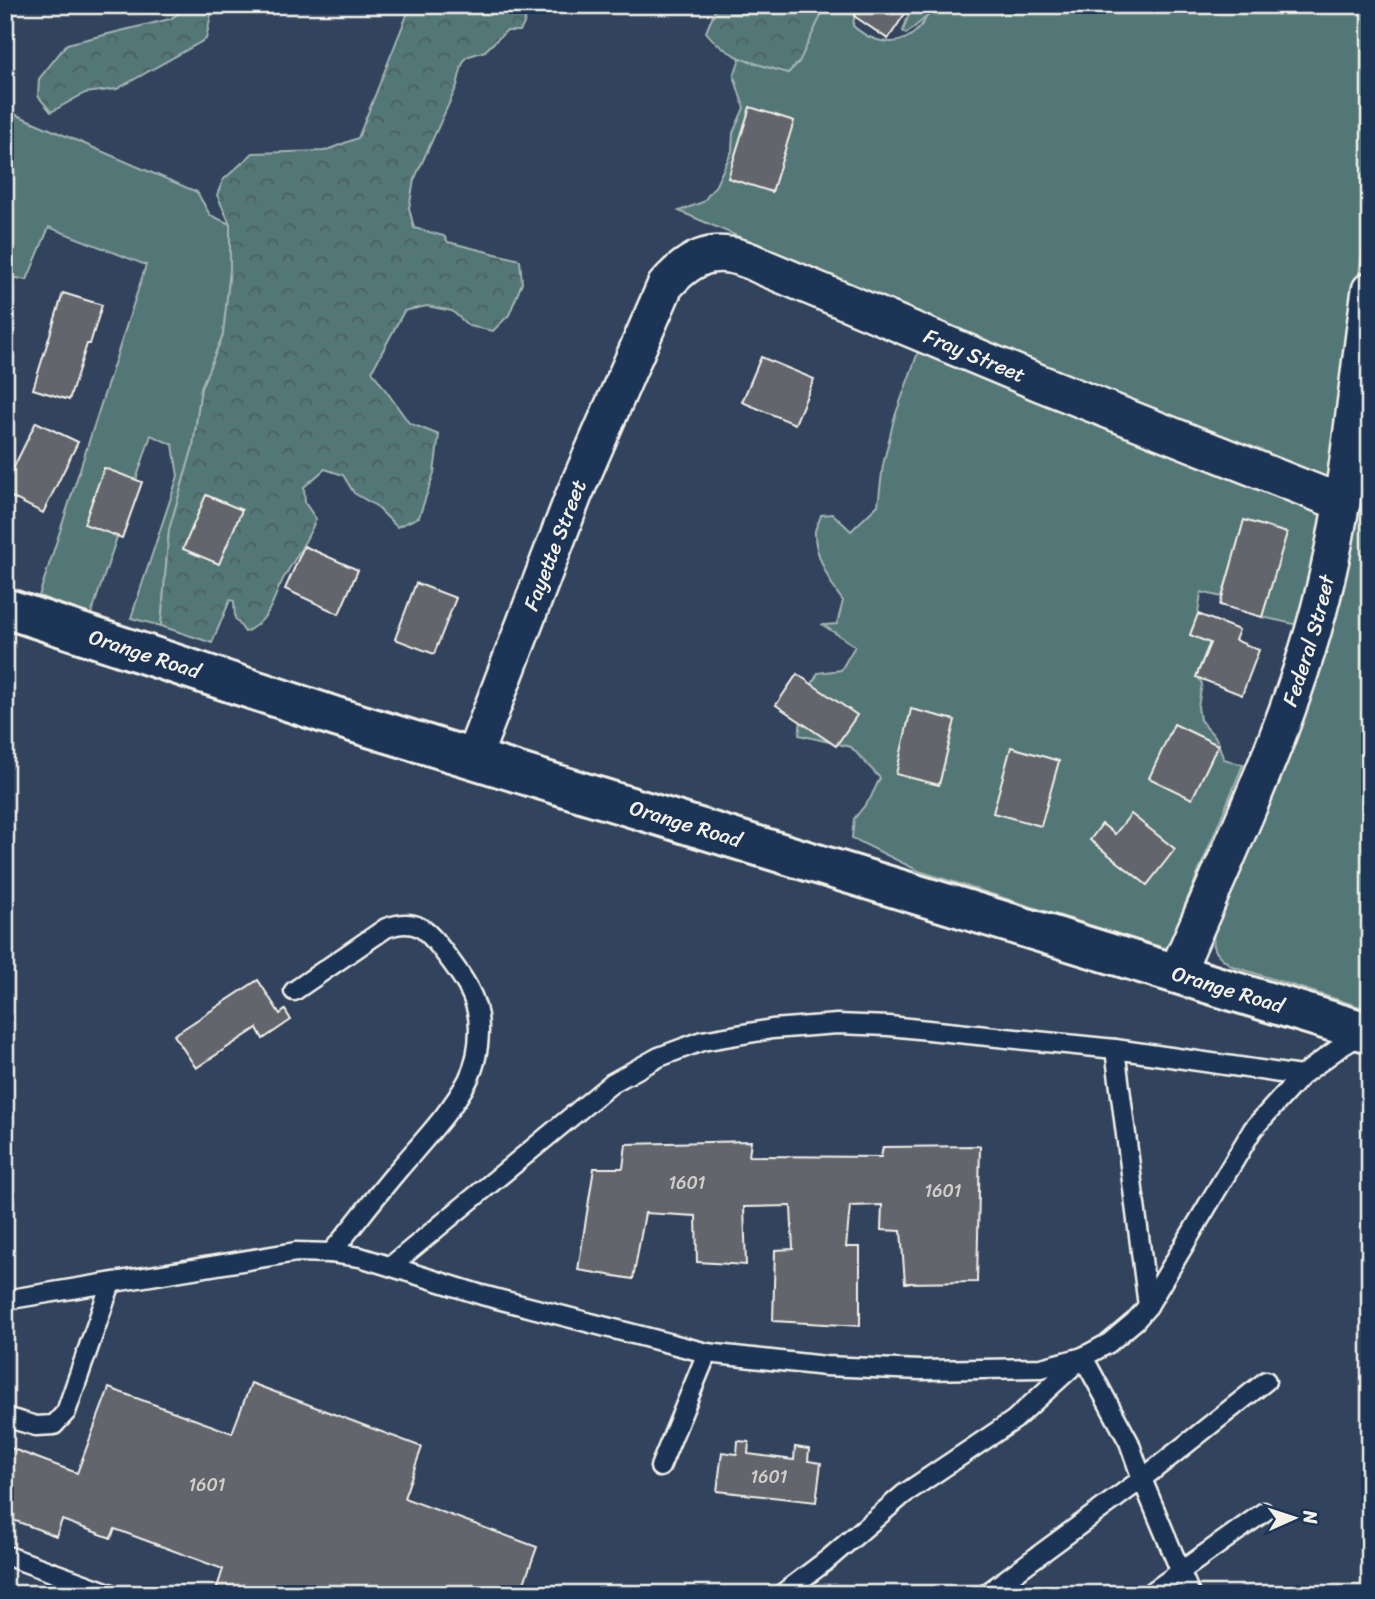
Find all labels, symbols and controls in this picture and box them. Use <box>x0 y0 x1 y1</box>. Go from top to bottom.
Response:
street label: Fray Street <box>918 317 1031 394</box>
street label: Fayette Street <box>512 473 598 617</box>
street label: Federal Street <box>1271 570 1346 712</box>
street label: Orange Road <box>84 618 207 691</box>
street label: Orange Road <box>625 789 748 859</box>
street label: Orange Road <box>1167 954 1291 1025</box>
house number: 1601 <box>668 1167 706 1199</box>
house number: 1601 <box>924 1175 962 1207</box>
house number: 1601 <box>750 1461 788 1493</box>
house number: 1601 <box>188 1469 226 1501</box>
north arrow <box>1260 1484 1330 1554</box>
text: N <box>1294 1509 1327 1525</box>

